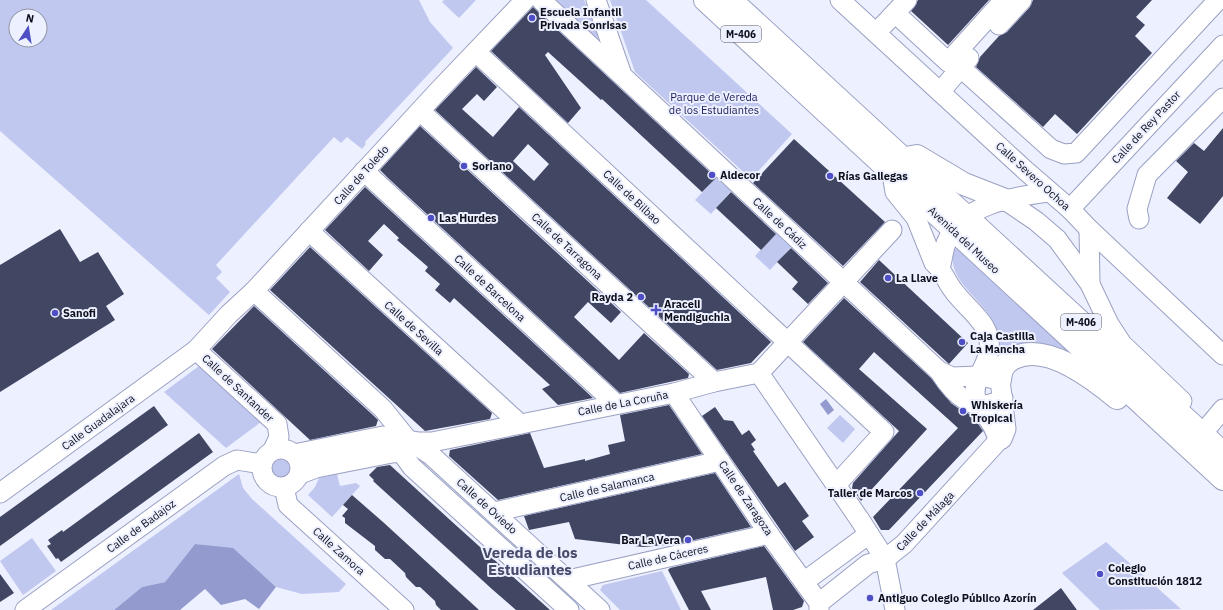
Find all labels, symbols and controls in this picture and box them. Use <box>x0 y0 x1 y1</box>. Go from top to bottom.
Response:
place label: Escuela Infantil Privada Sonrisas <box>540 5 627 32</box>
north arrow <box>8 8 48 48</box>
text: N <box>25 11 35 26</box>
marker: Escuela Infantil Privada Sonrisas <box>527 13 537 23</box>
road number: M-406 <box>721 26 761 42</box>
street label: Calle de Rey Pastor <box>1109 88 1183 166</box>
park label: Parque de Vereda de los Estudiantes <box>669 90 759 117</box>
street label: Calle Severo Ochoa <box>993 139 1073 213</box>
street label: Calle de Toledo <box>331 142 391 208</box>
place label: Soriano <box>472 159 512 173</box>
marker: Soriano <box>459 161 469 171</box>
street label: Calle de Bilbao <box>600 167 664 227</box>
place label: Aldecor <box>720 168 761 182</box>
place label: Rías Gallegas <box>838 169 908 183</box>
marker: Aldecor <box>707 170 717 180</box>
marker: Rías Gallegas <box>825 171 835 181</box>
street label: Calle de Cádiz <box>750 194 810 252</box>
street label: Avenida del Museo <box>925 203 1003 277</box>
street label: Calle de Tarragona <box>529 210 605 282</box>
place label: Las Hurdes <box>439 211 497 225</box>
marker: Las Hurdes <box>426 213 436 223</box>
street label: Calle de Barcelona <box>452 251 529 325</box>
place label: La Llave <box>896 271 938 285</box>
marker: La Llave <box>883 273 893 283</box>
place label: Rayda 2 <box>592 290 633 304</box>
marker: Rayda 2 <box>636 292 646 302</box>
place label: Araceli Mendiguchia <box>664 297 730 324</box>
street label: Calle de Sevilla <box>382 298 446 358</box>
marker: Araceli Mendiguchia <box>651 305 661 315</box>
place label: Sanofi <box>63 306 96 320</box>
marker: Sanofi <box>50 308 60 318</box>
road number: M-406 <box>1061 314 1101 330</box>
place label: Caja Castilla La Mancha <box>970 329 1035 356</box>
marker: Caja Castilla La Mancha <box>957 337 967 347</box>
street label: Calle de Santander <box>199 351 277 425</box>
street label: Calle de La Coruña <box>577 387 669 419</box>
street label: Calle Guadalajara <box>59 391 137 453</box>
place label: Whiskería Tropical <box>971 398 1023 425</box>
marker: Whiskería Tropical <box>958 406 968 416</box>
street label: Calle de Zaragoza <box>716 458 776 538</box>
street label: Calle de Salamanca <box>558 469 656 505</box>
street label: Calle de Oviedo <box>454 475 520 537</box>
place label: Taller de Marcos <box>828 486 912 500</box>
street label: Calle de Málaga <box>893 488 957 554</box>
marker: Taller de Marcos <box>915 488 925 498</box>
street label: Calle de Badajoz <box>104 496 178 556</box>
street label: Calle Zamora <box>310 524 368 578</box>
place label: Bar La Vera <box>621 533 680 547</box>
marker: Bar La Vera <box>683 535 693 545</box>
street label: Calle de Cáceres <box>627 541 709 573</box>
district label: Vereda de los Estudiantes <box>483 543 578 579</box>
place label: Colegio Constitución 1812 <box>1108 561 1202 588</box>
marker: Colegio Constitución 1812 <box>1095 569 1105 579</box>
place label: Antiguo Colegio Público Azorín <box>878 591 1037 605</box>
marker: Antiguo Colegio Público Azorín <box>865 593 875 603</box>

